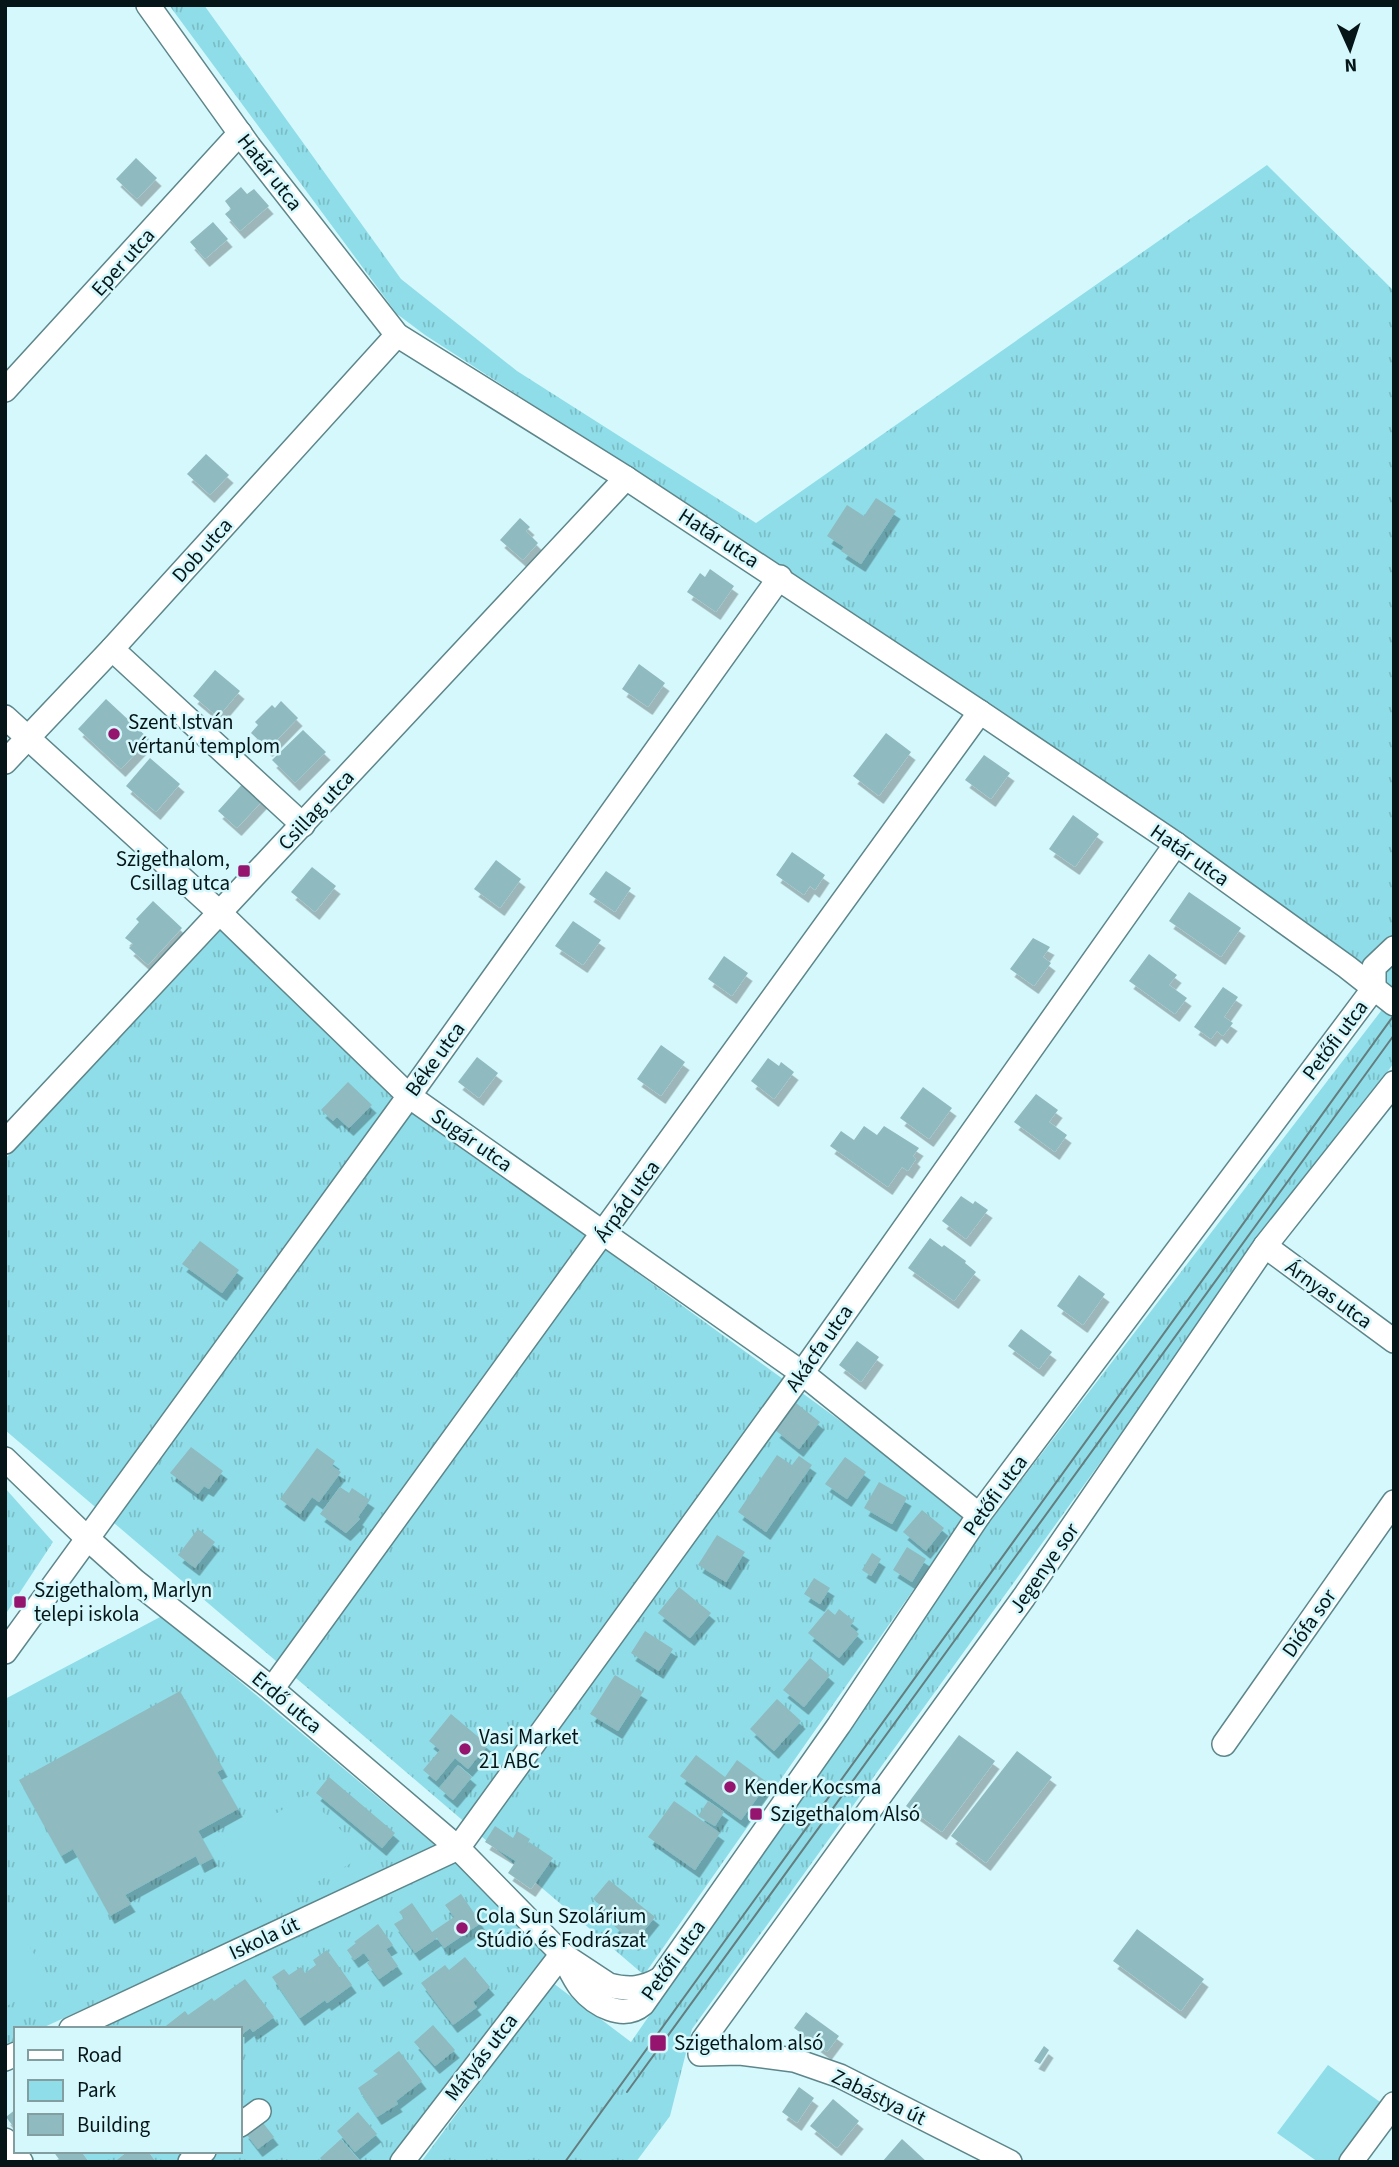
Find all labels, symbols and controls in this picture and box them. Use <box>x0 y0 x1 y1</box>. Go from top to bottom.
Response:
north arrow <box>1315 14 1385 84</box>
text: N <box>1344 51 1358 78</box>
street label: Határ utca <box>230 127 310 217</box>
street label: Eper utca <box>84 221 162 303</box>
street label: Határ utca <box>673 501 765 575</box>
street label: Dob utca <box>165 511 239 589</box>
place label: Szent István vértanú templom <box>128 707 280 761</box>
marker: Szent István vértanú templom <box>106 726 122 742</box>
street label: Csillag utca <box>271 763 361 857</box>
street label: Határ utca <box>1144 817 1236 893</box>
place label: Szigethalom, Csillag utca <box>116 844 230 898</box>
marker: Szigethalom, Csillag utca <box>236 863 252 879</box>
street label: Petőfi utca <box>1295 994 1375 1086</box>
street label: Béke utca <box>398 1016 472 1102</box>
street label: Sugár utca <box>425 1101 519 1179</box>
street label: Árpád utca <box>587 1154 667 1248</box>
street label: Árnyas utca <box>1279 1252 1379 1336</box>
street label: Akácfa utca <box>778 1298 860 1398</box>
street label: Petőfi utca <box>955 1448 1035 1542</box>
street label: Jegenye sor <box>1002 1516 1087 1619</box>
place label: Szigethalom, Marlyn telepi iskola <box>34 1575 212 1629</box>
street label: Diófa sor <box>1275 1582 1344 1663</box>
marker: Szigethalom, Marlyn telepi iskola <box>12 1594 28 1610</box>
street label: Erdő utca <box>245 1664 329 1740</box>
place label: Vasi Market 21 ABC <box>479 1722 579 1776</box>
marker: Vasi Market 21 ABC <box>457 1741 473 1757</box>
place label: Kender Kocsma <box>744 1772 881 1802</box>
marker: Kender Kocsma <box>722 1779 738 1795</box>
place label: Szigethalom Alsó <box>770 1799 920 1829</box>
marker: Szigethalom Alsó <box>748 1806 764 1822</box>
place label: Cola Sun Szolárium Stúdió és Fodrászat <box>476 1901 646 1955</box>
street label: Iskola út <box>224 1909 304 1967</box>
street label: Petőfi utca <box>633 1913 713 2007</box>
marker: Cola Sun Szolárium Stúdió és Fodrászat <box>454 1920 470 1936</box>
street label: Mátyás utca <box>437 2007 525 2107</box>
legend <box>14 2027 242 2153</box>
place label: Szigethalom alsó <box>674 2028 823 2058</box>
marker: Szigethalom alsó <box>648 2033 668 2053</box>
text: Road <box>77 2040 122 2070</box>
street label: Zabástya út <box>827 2061 931 2133</box>
text: Park <box>77 2075 117 2105</box>
text: Building <box>77 2110 151 2140</box>

